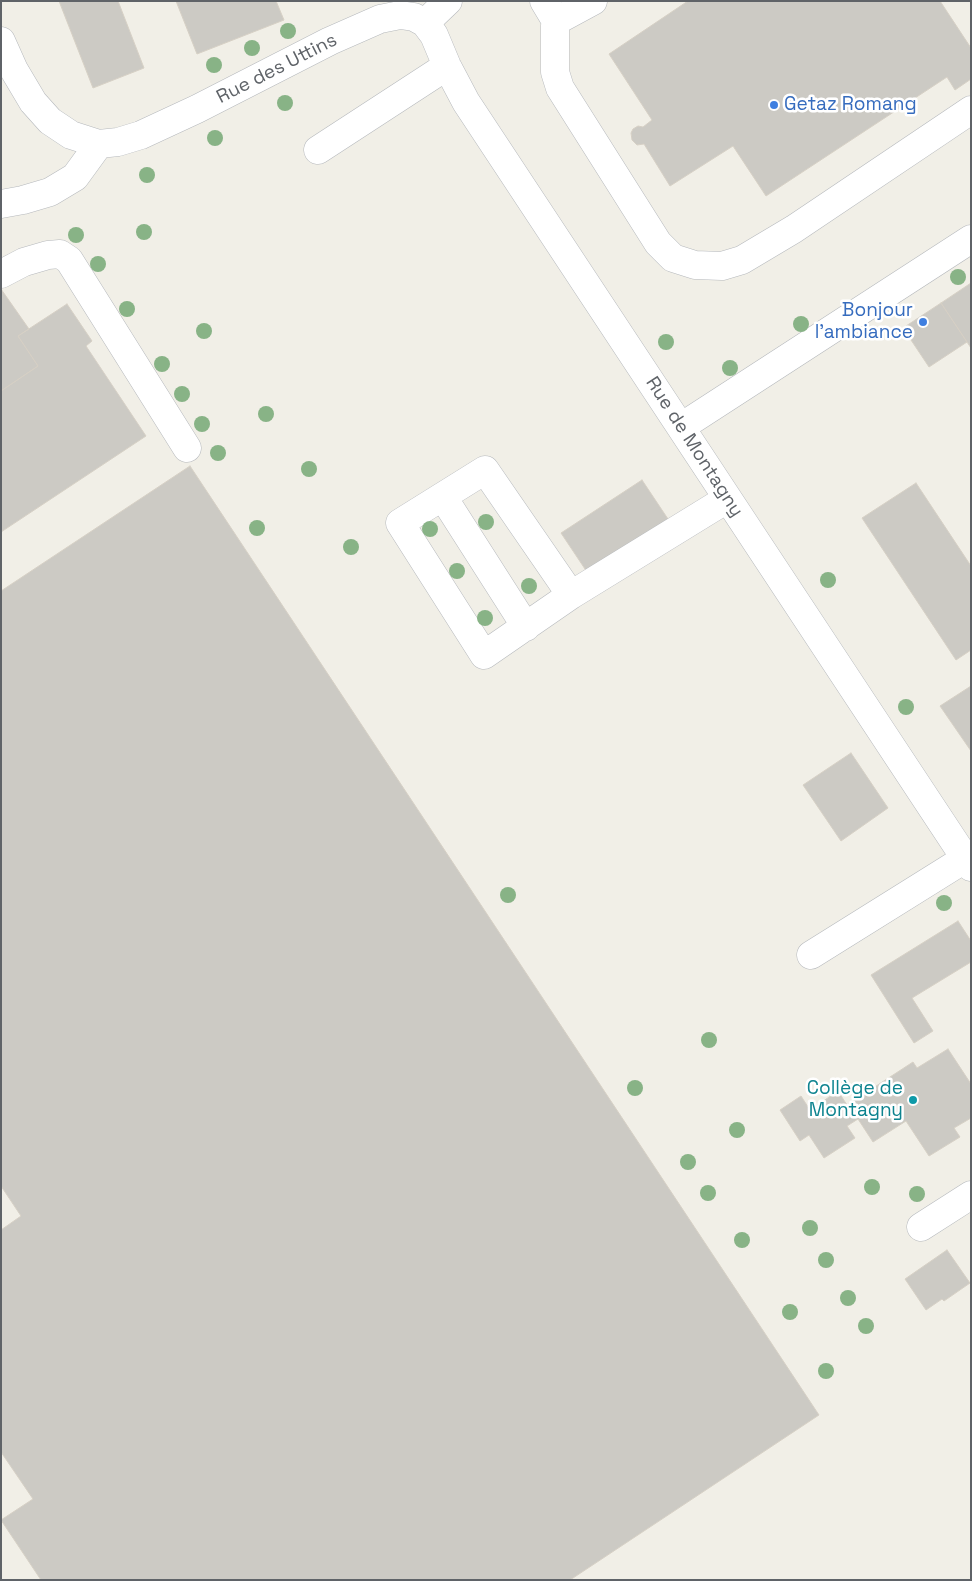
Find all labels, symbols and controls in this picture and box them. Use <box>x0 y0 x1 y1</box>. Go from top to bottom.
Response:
street label: Rue des Uttins <box>213 29 341 109</box>
place label: Getaz Romang <box>784 94 917 116</box>
marker: Getaz Romang <box>768 99 780 111</box>
place label: Bonjour l'ambiance <box>815 300 913 344</box>
marker: Bonjour l'ambiance <box>917 316 929 328</box>
street label: Rue de Montagny <box>640 373 748 521</box>
place label: Collège de Montagny <box>807 1078 903 1122</box>
marker: Collège de Montagny <box>907 1094 919 1106</box>

